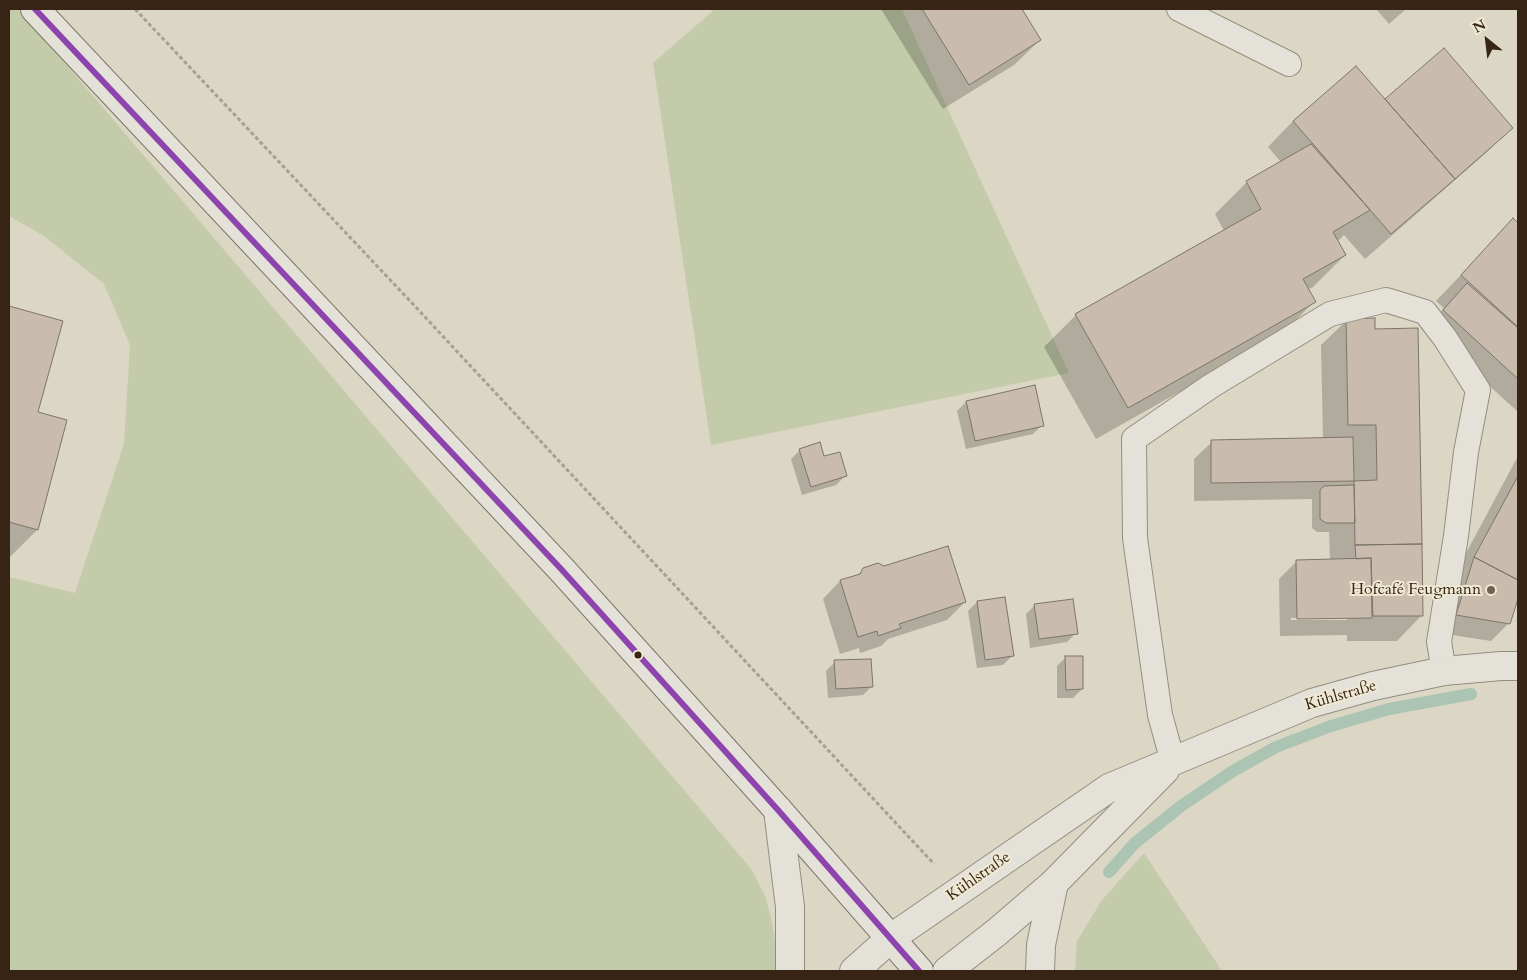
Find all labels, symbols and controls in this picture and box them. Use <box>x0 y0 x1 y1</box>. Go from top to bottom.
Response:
north arrow <box>1462 15 1512 65</box>
text: N <box>1470 15 1489 38</box>
place label: Hofcafé Feugmann <box>1351 580 1481 600</box>
marker: Hofcafé Feugmann <box>1485 584 1497 596</box>
unlabelled marker <box>633 650 643 660</box>
street label: Kühlstraße <box>1303 677 1379 715</box>
street label: Kühlstraße <box>943 848 1015 906</box>

